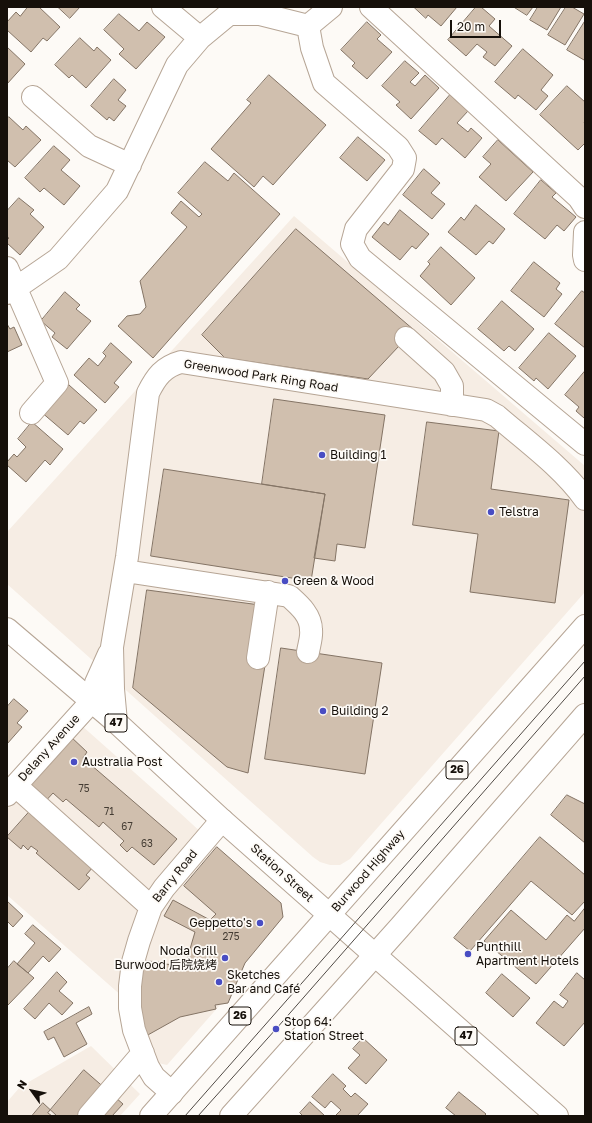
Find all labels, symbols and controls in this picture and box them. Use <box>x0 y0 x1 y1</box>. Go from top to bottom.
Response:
scale bar <box>452 12 503 38</box>
text: 20 m <box>457 19 485 34</box>
street label: Greenwood Park Ring Road <box>183 357 339 395</box>
place label: Building 1 <box>330 448 386 462</box>
marker: Building 1 <box>317 450 327 460</box>
place label: Telstra <box>499 505 539 519</box>
marker: Telstra <box>486 507 496 517</box>
place label: Green & Wood <box>293 574 374 588</box>
marker: Green & Wood <box>280 576 290 586</box>
place label: Building 2 <box>331 704 389 718</box>
marker: Building 2 <box>318 706 328 716</box>
street label: Delany Avenue <box>15 712 83 784</box>
road number: 47 <box>105 714 127 732</box>
place label: Australia Post <box>82 755 162 769</box>
marker: Australia Post <box>69 757 79 767</box>
road number: 26 <box>446 761 468 779</box>
house number: 75 <box>78 783 90 795</box>
house number: 71 <box>104 806 114 818</box>
house number: 67 <box>121 821 133 833</box>
street label: Burwood Highway <box>328 827 408 915</box>
house number: 63 <box>141 838 153 850</box>
street label: Station Street <box>247 841 317 905</box>
street label: Barry Road <box>149 847 201 905</box>
place label: Geppetto's <box>189 916 252 930</box>
marker: Geppetto's <box>255 918 265 928</box>
house number: 275 <box>223 931 239 943</box>
place label: Punthill Apartment Hotels <box>476 940 579 968</box>
place label: Noda Grill Burwood 后院烧烤 <box>114 944 217 972</box>
marker: Punthill Apartment Hotels <box>463 949 473 959</box>
marker: Noda Grill Burwood 后院烧烤 <box>220 953 230 963</box>
place label: Sketches Bar and Café <box>227 968 300 996</box>
marker: Sketches Bar and Café <box>214 977 224 987</box>
road number: 26 <box>229 1007 251 1025</box>
place label: Stop 64: Station Street <box>284 1015 364 1043</box>
marker: Stop 64: Station Street <box>271 1024 281 1034</box>
road number: 47 <box>455 1027 477 1045</box>
north arrow <box>12 1071 52 1111</box>
text: N <box>14 1077 29 1091</box>

